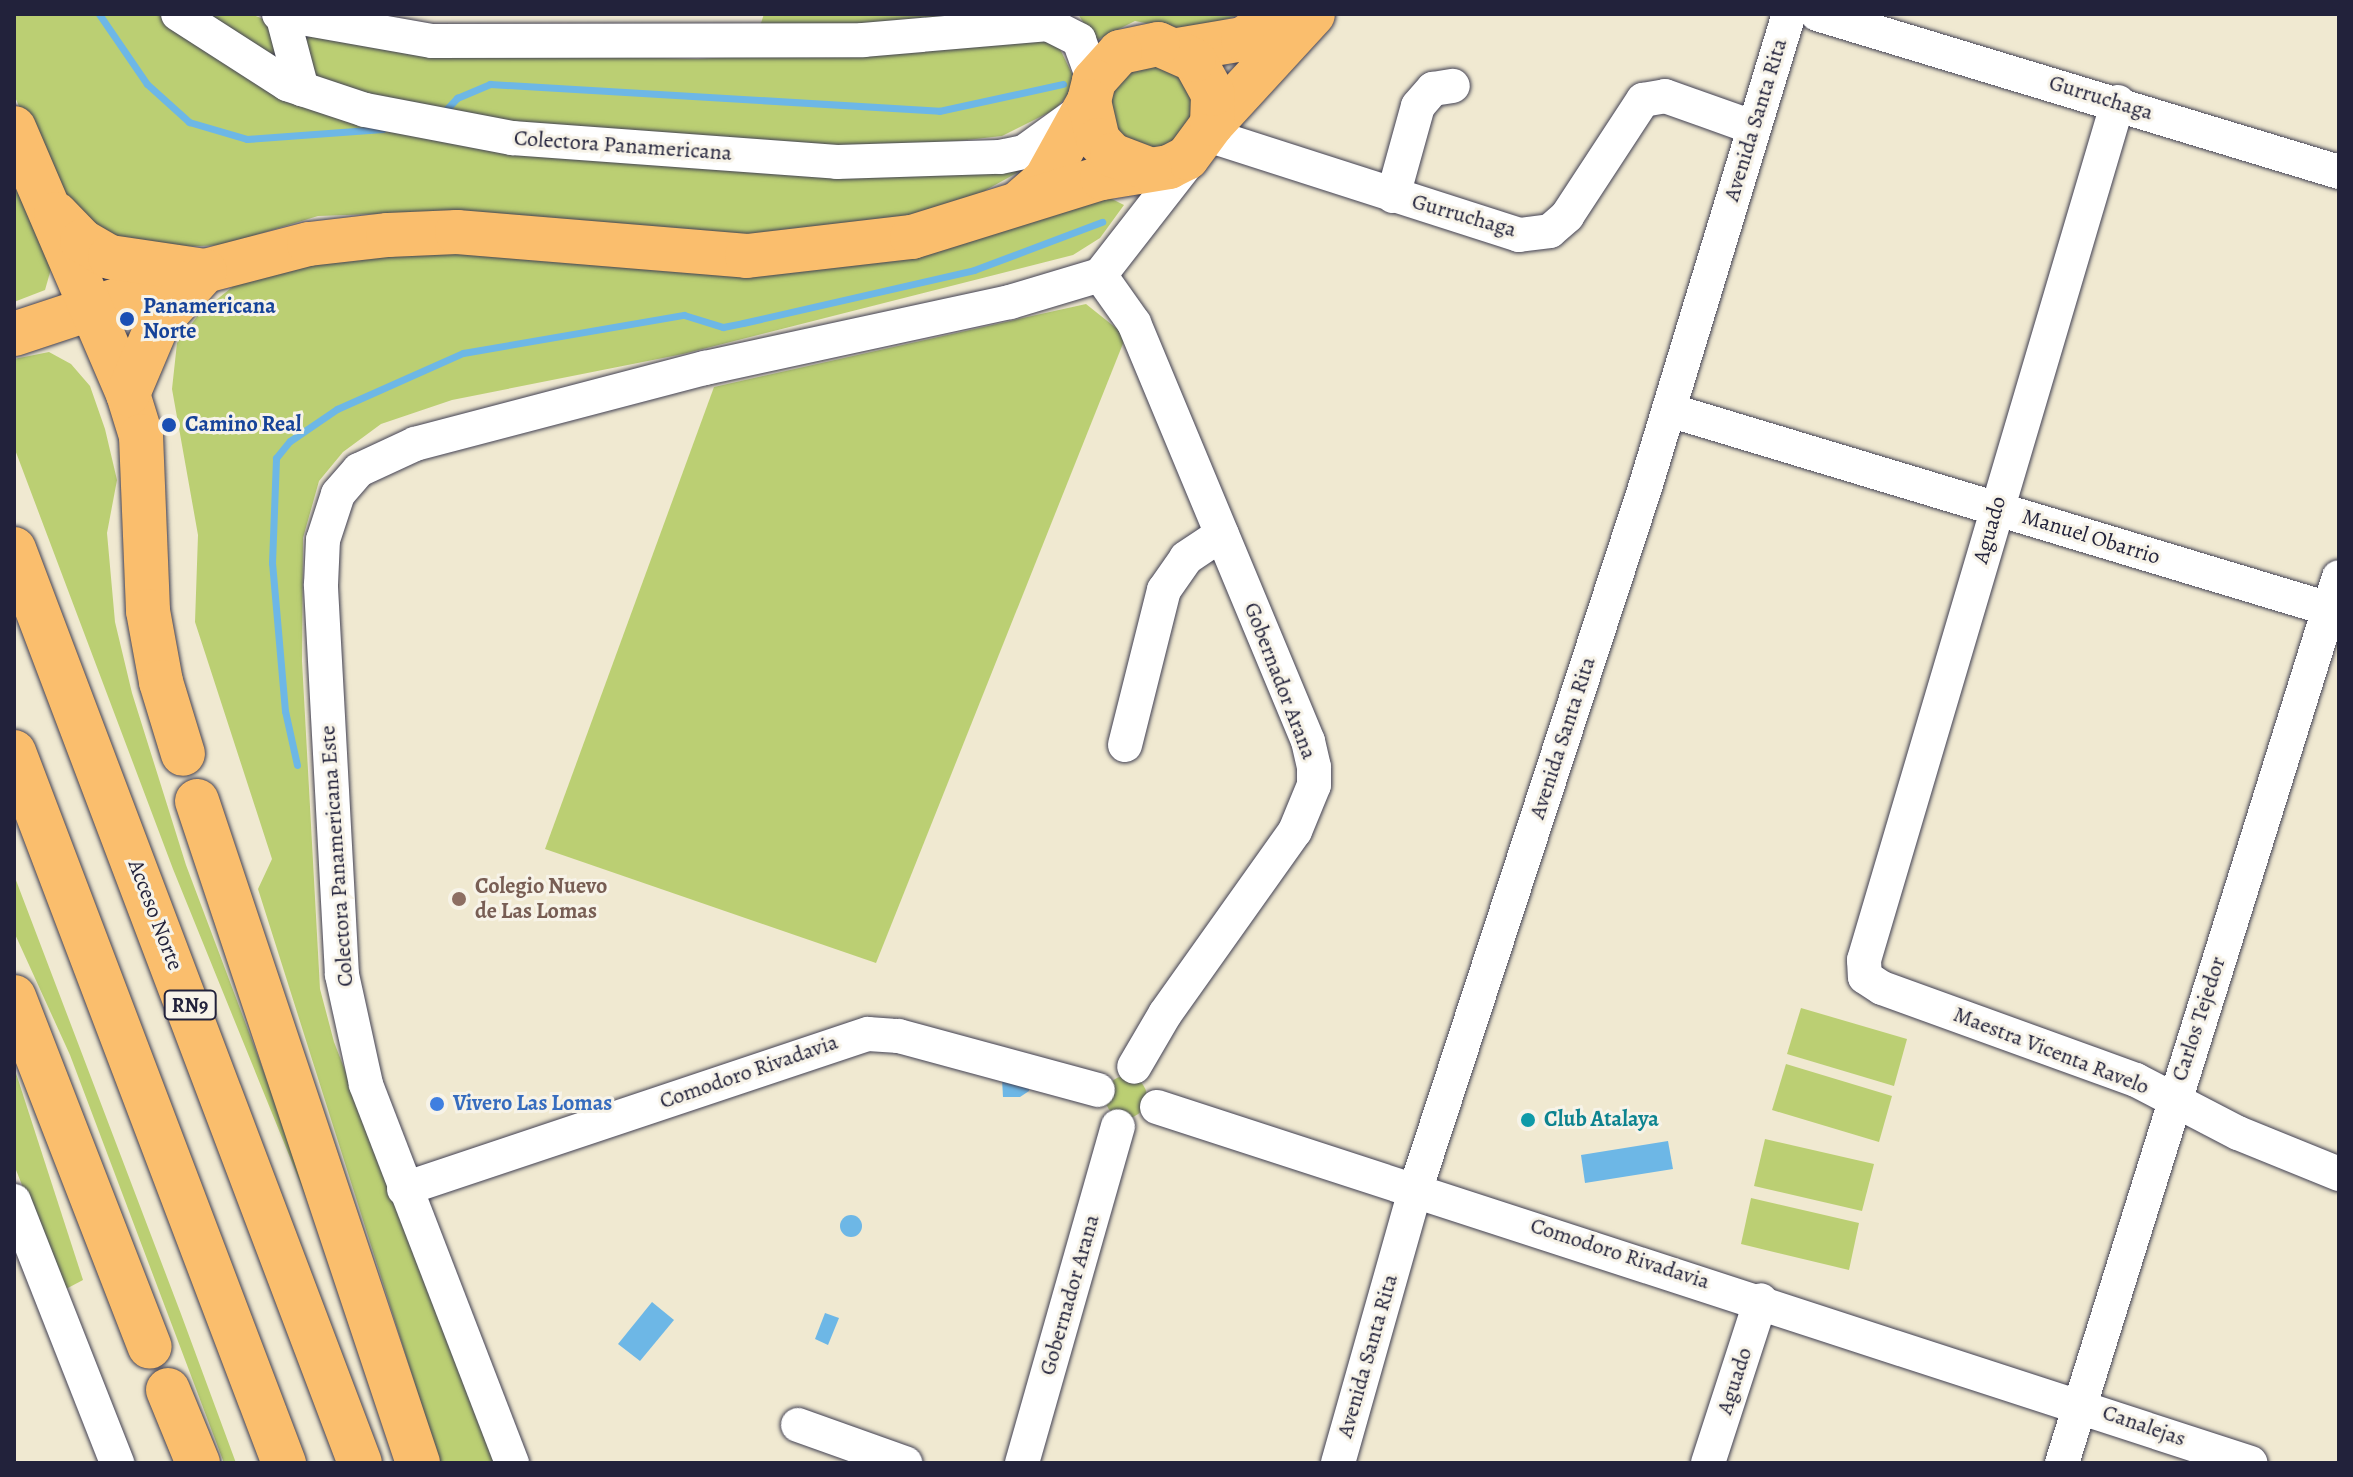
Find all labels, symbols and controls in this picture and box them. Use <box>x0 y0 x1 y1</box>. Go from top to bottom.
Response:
street label: Avenida Santa Rita <box>1719 35 1793 205</box>
street label: Gurruchaga <box>2046 70 2156 126</box>
street label: Colectora Panamericana <box>513 125 733 167</box>
street label: Gurruchaga <box>1409 189 1519 243</box>
place label: Panamericana Norte <box>143 293 276 344</box>
marker: Panamericana Norte <box>118 310 136 328</box>
place label: Camino Real <box>185 412 302 438</box>
marker: Camino Real <box>160 416 178 434</box>
street label: Aguado <box>1968 493 2012 567</box>
street label: Manuel Obarrio <box>2019 503 2163 571</box>
street label: Gobernador Arana <box>1238 599 1322 763</box>
street label: Avenida Santa Rita <box>1524 654 1602 822</box>
street label: Colectora Panamericana Este <box>315 724 359 988</box>
street label: Acceso Norte <box>122 856 188 974</box>
place label: Colegio Nuevo de Las Lomas <box>475 873 607 924</box>
marker: Colegio Nuevo de Las Lomas <box>450 890 468 908</box>
street label: Carlos Tejedor <box>2167 954 2231 1084</box>
road number: RN9 <box>162 989 218 1021</box>
street label: Maestra Vicenta Ravelo <box>1949 1002 2153 1100</box>
street label: Comodoro Rivadavia <box>656 1029 842 1115</box>
place label: Vivero Las Lomas <box>453 1091 612 1117</box>
marker: Vivero Las Lomas <box>428 1095 446 1113</box>
place label: Club Atalaya <box>1544 1107 1659 1133</box>
marker: Club Atalaya <box>1519 1111 1537 1129</box>
street label: Gobernador Arana <box>1034 1212 1106 1378</box>
street label: Comodoro Rivadavia <box>1527 1213 1713 1295</box>
street label: Avenida Santa Rita <box>1332 1271 1404 1441</box>
street label: Aguado <box>1712 1344 1758 1418</box>
street label: Canalejas <box>2099 1399 2189 1453</box>

